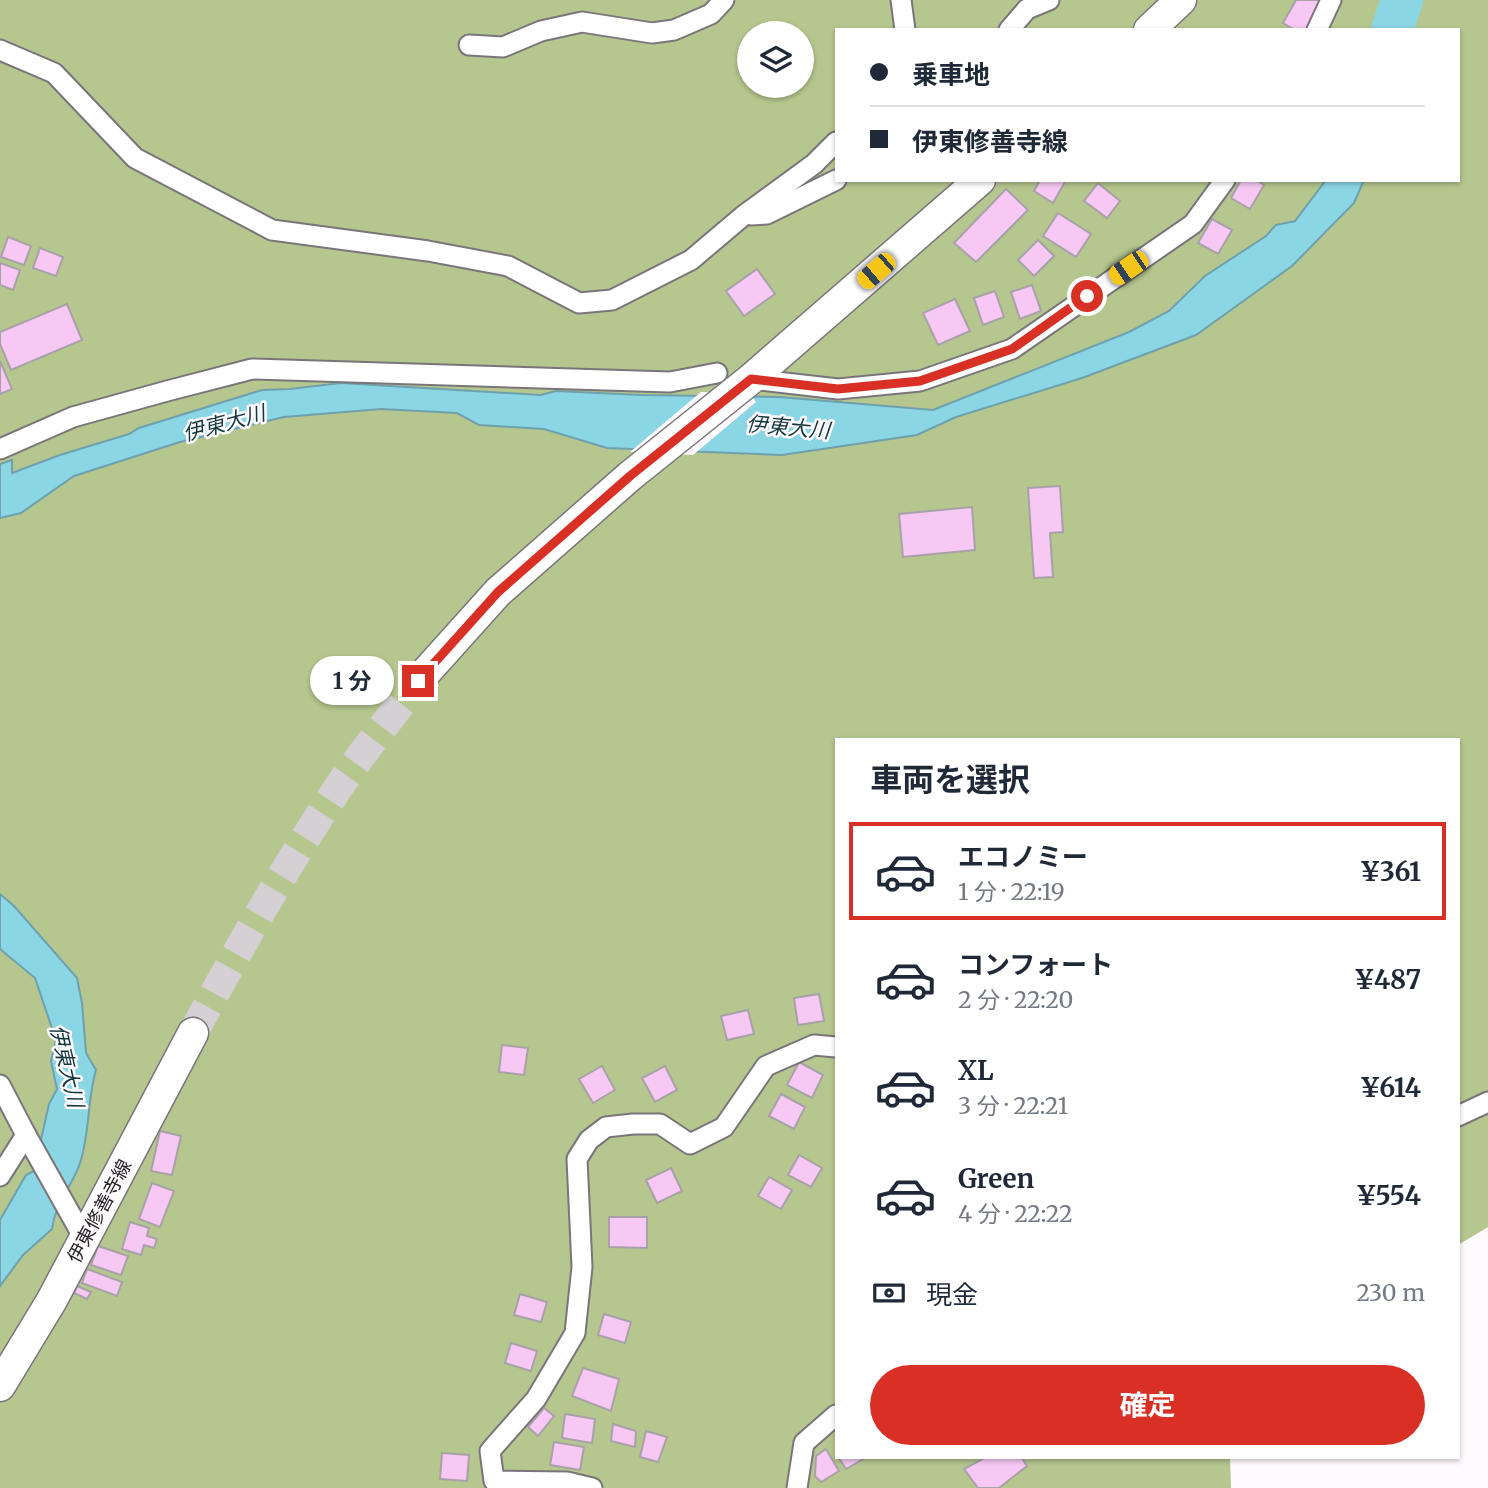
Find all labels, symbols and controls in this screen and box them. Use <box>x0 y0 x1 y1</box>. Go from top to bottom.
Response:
map controls <box>737 21 814 98</box>
button: layers <box>737 21 814 98</box>
text: 乗車地 <box>912 58 990 91</box>
text: 伊東修善寺線 <box>912 125 1068 158</box>
car <box>1105 248 1152 288</box>
car <box>854 249 899 293</box>
route start <box>1071 280 1103 312</box>
water label: 伊東大川 <box>180 399 270 447</box>
water label: 伊東大川 <box>745 410 833 444</box>
callout: 1 分 <box>310 656 394 706</box>
route end <box>402 665 434 697</box>
text: 1 分 <box>332 666 372 695</box>
text: 車両を選択 <box>870 760 1030 800</box>
icon: car <box>874 840 937 903</box>
text: エコノミー <box>958 840 1088 873</box>
text: ¥361 <box>1360 855 1421 888</box>
text: 1 分 · 22:19 <box>958 877 1065 906</box>
icon: car <box>874 948 937 1011</box>
text: コンフォート <box>958 948 1113 981</box>
text: ¥487 <box>1354 963 1421 996</box>
text: 2 分 · 22:20 <box>958 985 1073 1014</box>
water label: 伊東大川 <box>44 1022 90 1112</box>
text: XL <box>958 1054 994 1087</box>
icon: car <box>874 1056 937 1119</box>
text: ¥614 <box>1360 1071 1421 1104</box>
text: 3 分 · 22:21 <box>958 1091 1068 1120</box>
street label: 伊東修善寺線 <box>62 1155 136 1267</box>
text: Green <box>958 1162 1034 1195</box>
icon: car <box>874 1164 937 1227</box>
text: ¥554 <box>1356 1179 1421 1212</box>
text: 4 分 · 22:22 <box>958 1199 1073 1228</box>
icon: cash <box>870 1274 908 1312</box>
text: 現金 <box>926 1278 978 1311</box>
text: 230 m <box>1356 1278 1425 1307</box>
button: 確定 <box>870 1365 1425 1445</box>

